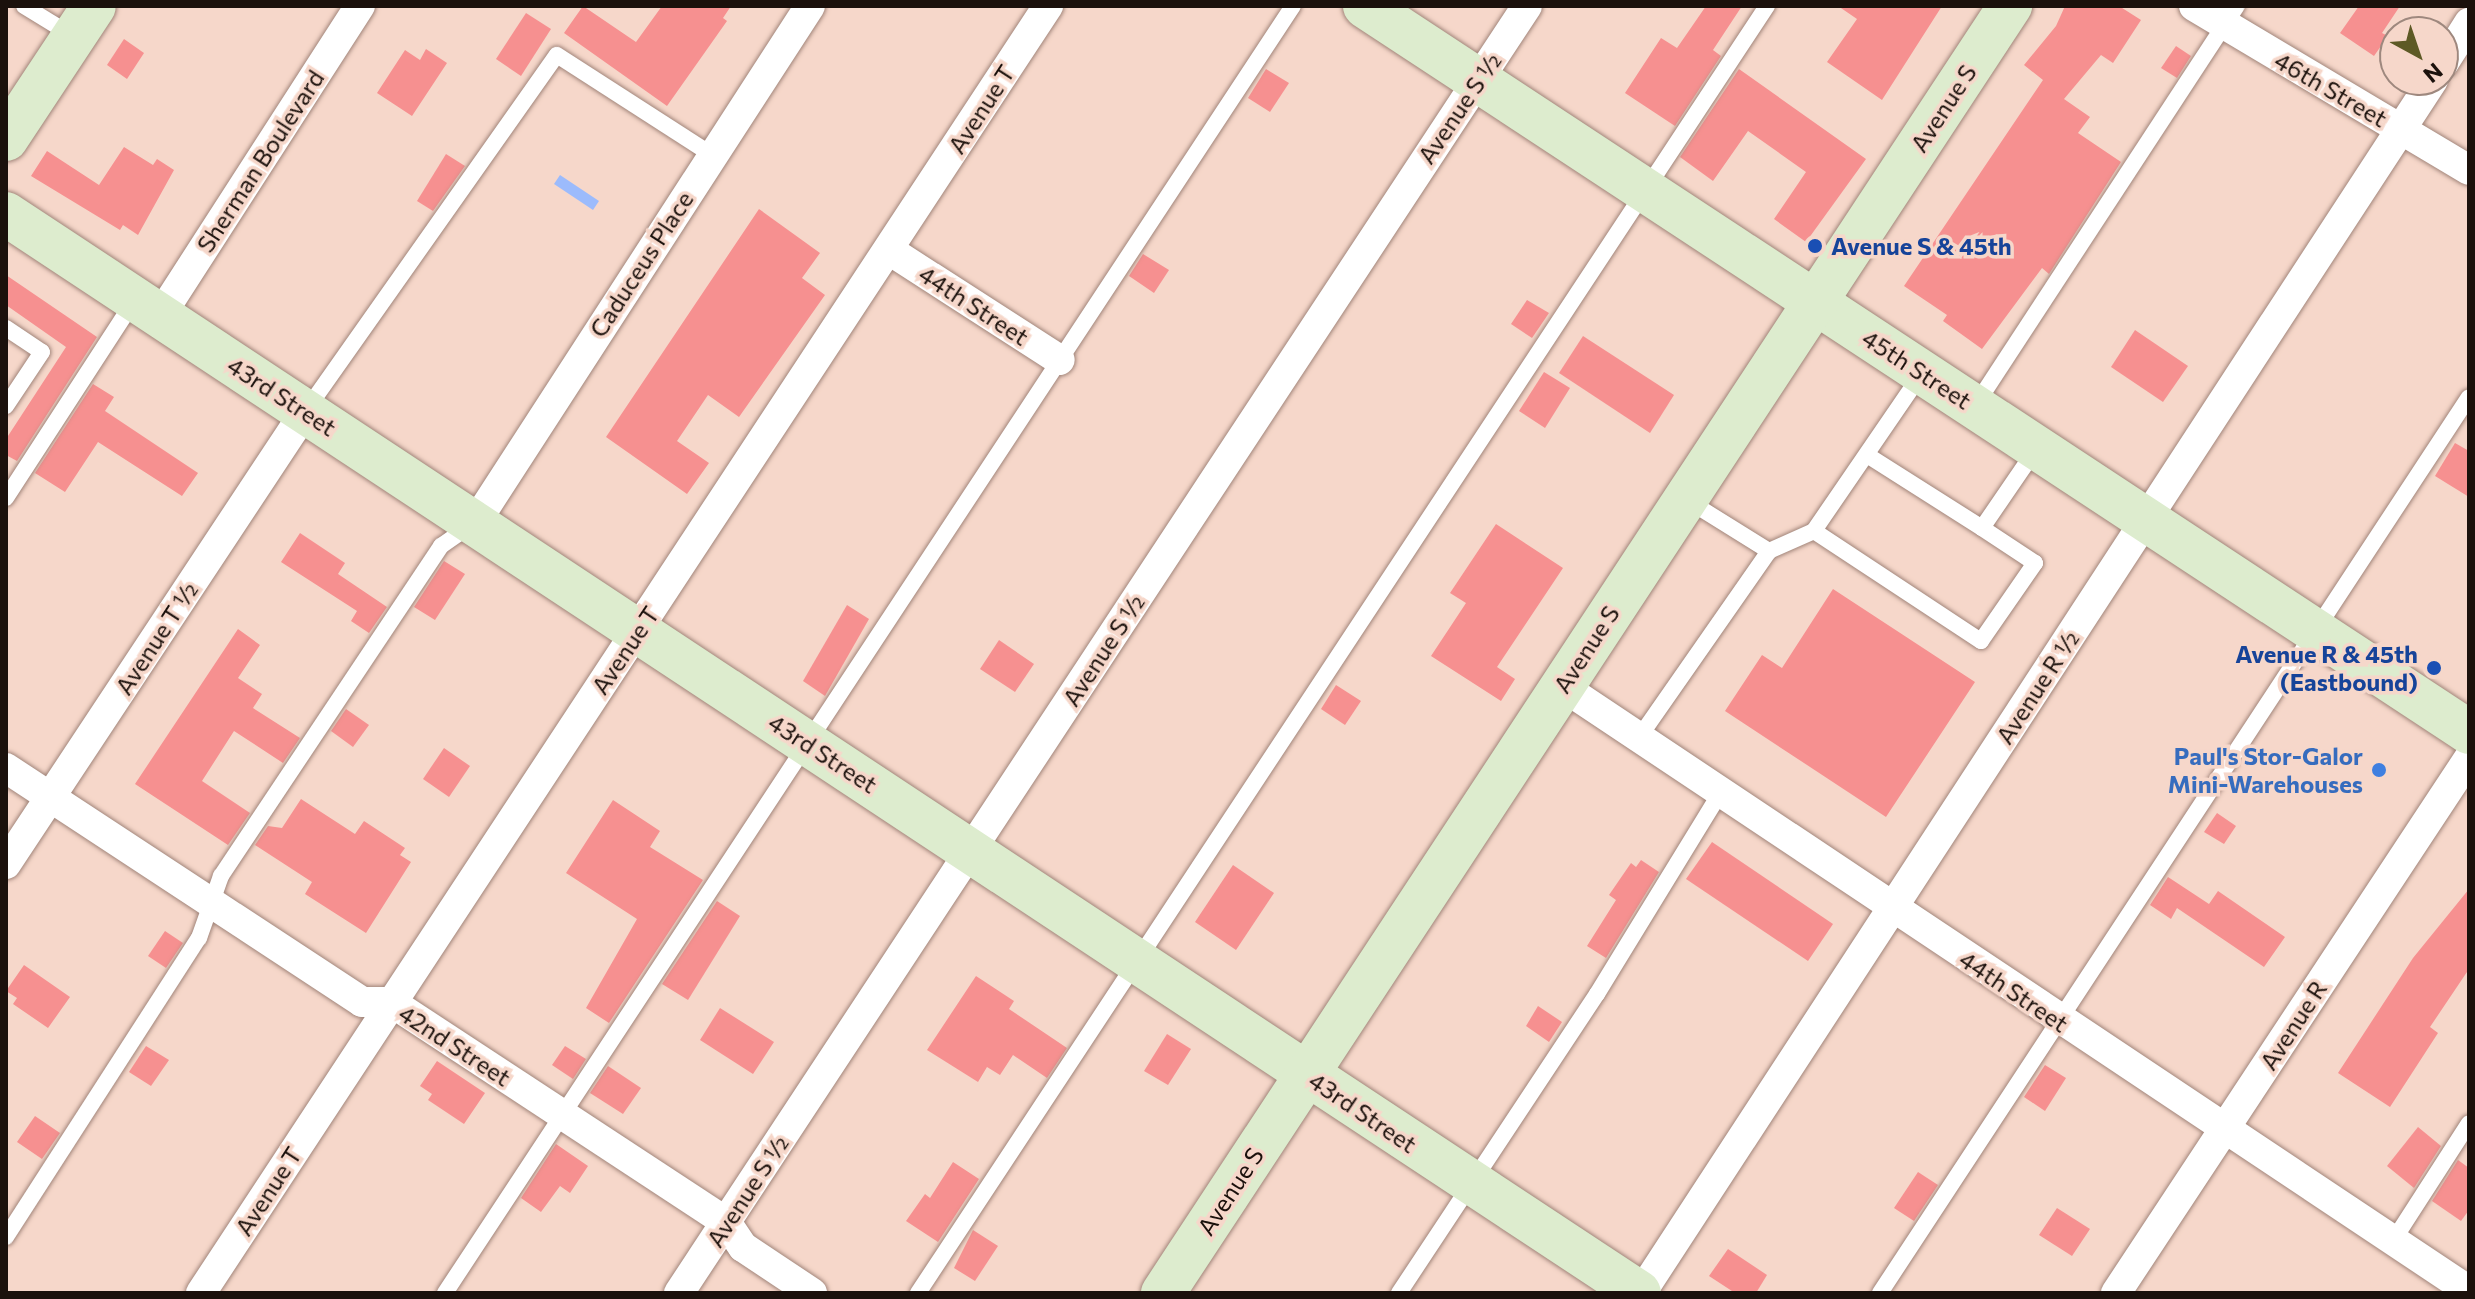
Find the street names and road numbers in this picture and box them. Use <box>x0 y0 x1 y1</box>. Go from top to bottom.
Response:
street label: 46th Street <box>2270 45 2392 133</box>
street label: Avenue S ½ <box>1411 47 1507 169</box>
street label: Avenue T <box>942 59 1020 159</box>
street label: Avenue S <box>1904 59 1982 157</box>
street label: Sherman Boulevard <box>190 65 330 257</box>
street label: Caduceus Place <box>583 186 699 342</box>
street label: 44th Street <box>914 259 1034 351</box>
street label: 45th Street <box>1857 323 1977 415</box>
street label: 43rd Street <box>222 350 342 442</box>
street label: Avenue T ½ <box>109 576 203 700</box>
street label: Avenue S ½ <box>1056 589 1150 711</box>
street label: Avenue S <box>1547 600 1625 698</box>
street label: Avenue T <box>585 601 665 699</box>
street label: Avenue R ½ <box>1990 625 2084 749</box>
street label: 43rd Street <box>763 707 883 799</box>
street label: 44th Street <box>1954 944 2074 1038</box>
street label: Avenue R <box>2254 975 2332 1075</box>
street label: 42nd Street <box>394 998 516 1092</box>
street label: 43rd Street <box>1304 1066 1422 1158</box>
street label: Avenue S ½ <box>700 1130 794 1252</box>
street label: Avenue T <box>229 1141 307 1241</box>
street label: Avenue S <box>1191 1142 1269 1240</box>

